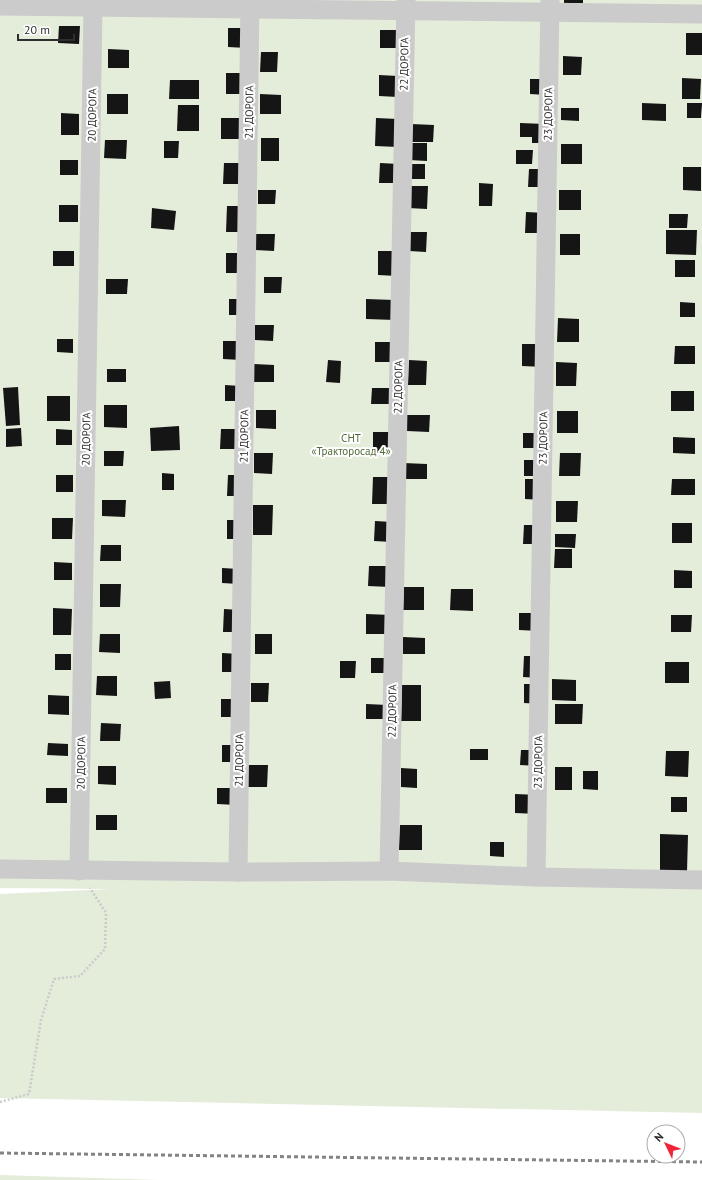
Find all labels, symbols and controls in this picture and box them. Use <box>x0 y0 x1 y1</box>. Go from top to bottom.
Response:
scale bar <box>18 16 74 42</box>
text: 20 m <box>24 22 50 37</box>
street label: 22 ДОРОГА <box>397 37 411 91</box>
street label: 21 ДОРОГА <box>242 85 256 139</box>
street label: 23 ДОРОГА <box>541 87 555 141</box>
street label: 20 ДОРОГА <box>85 88 99 142</box>
street label: 22 ДОРОГА <box>391 360 405 414</box>
street label: 21 ДОРОГА <box>237 409 251 463</box>
street label: 23 ДОРОГА <box>536 411 550 465</box>
street label: 20 ДОРОГА <box>79 412 93 466</box>
park label: СНТ «Тракторосад 4» <box>311 431 391 458</box>
street label: 22 ДОРОГА <box>385 684 399 738</box>
street label: 21 ДОРОГА <box>232 733 246 787</box>
street label: 23 ДОРОГА <box>531 735 545 789</box>
street label: 20 ДОРОГА <box>74 736 88 790</box>
north arrow <box>646 1124 686 1164</box>
text: N <box>651 1130 666 1145</box>

